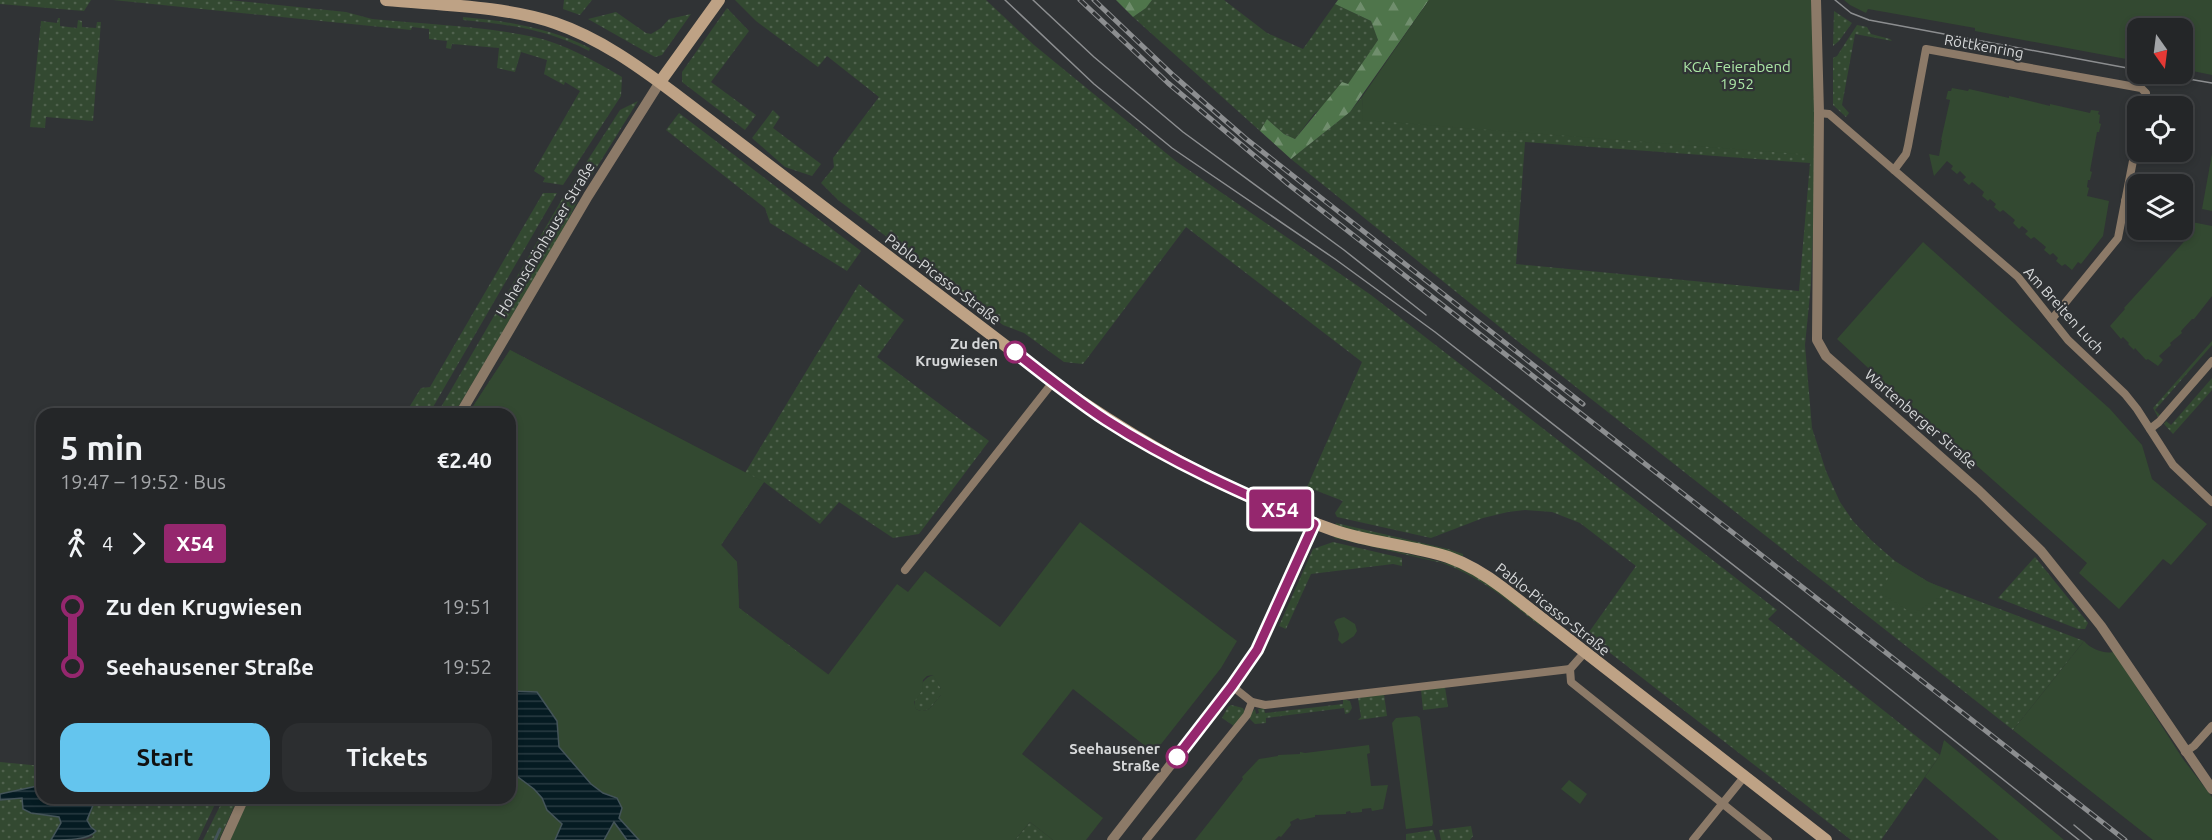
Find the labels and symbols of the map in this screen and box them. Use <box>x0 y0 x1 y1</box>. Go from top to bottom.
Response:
north arrow <box>2127 18 2193 84</box>
street label: Röttkenring <box>1943 31 2025 61</box>
park label: KGA Feierabend 1952 <box>1683 58 1791 92</box>
street label: Hohenschönhauser Straße <box>492 159 598 319</box>
street label: Pablo-Picasso-Straße <box>882 230 1004 328</box>
street label: Am Breiten Luch <box>2020 263 2108 357</box>
place label: Zu den Krugwiesen <box>915 335 998 369</box>
marker: Zu den Krugwiesen <box>1004 341 1026 363</box>
street label: Wartenberger Straße <box>1861 366 1981 472</box>
line badge: X54 <box>1246 490 1314 528</box>
street label: Pablo-Picasso-Straße <box>1493 559 1613 659</box>
place label: Seehausener Straße <box>1069 740 1161 774</box>
marker: Seehausener Straße <box>1166 746 1188 768</box>

